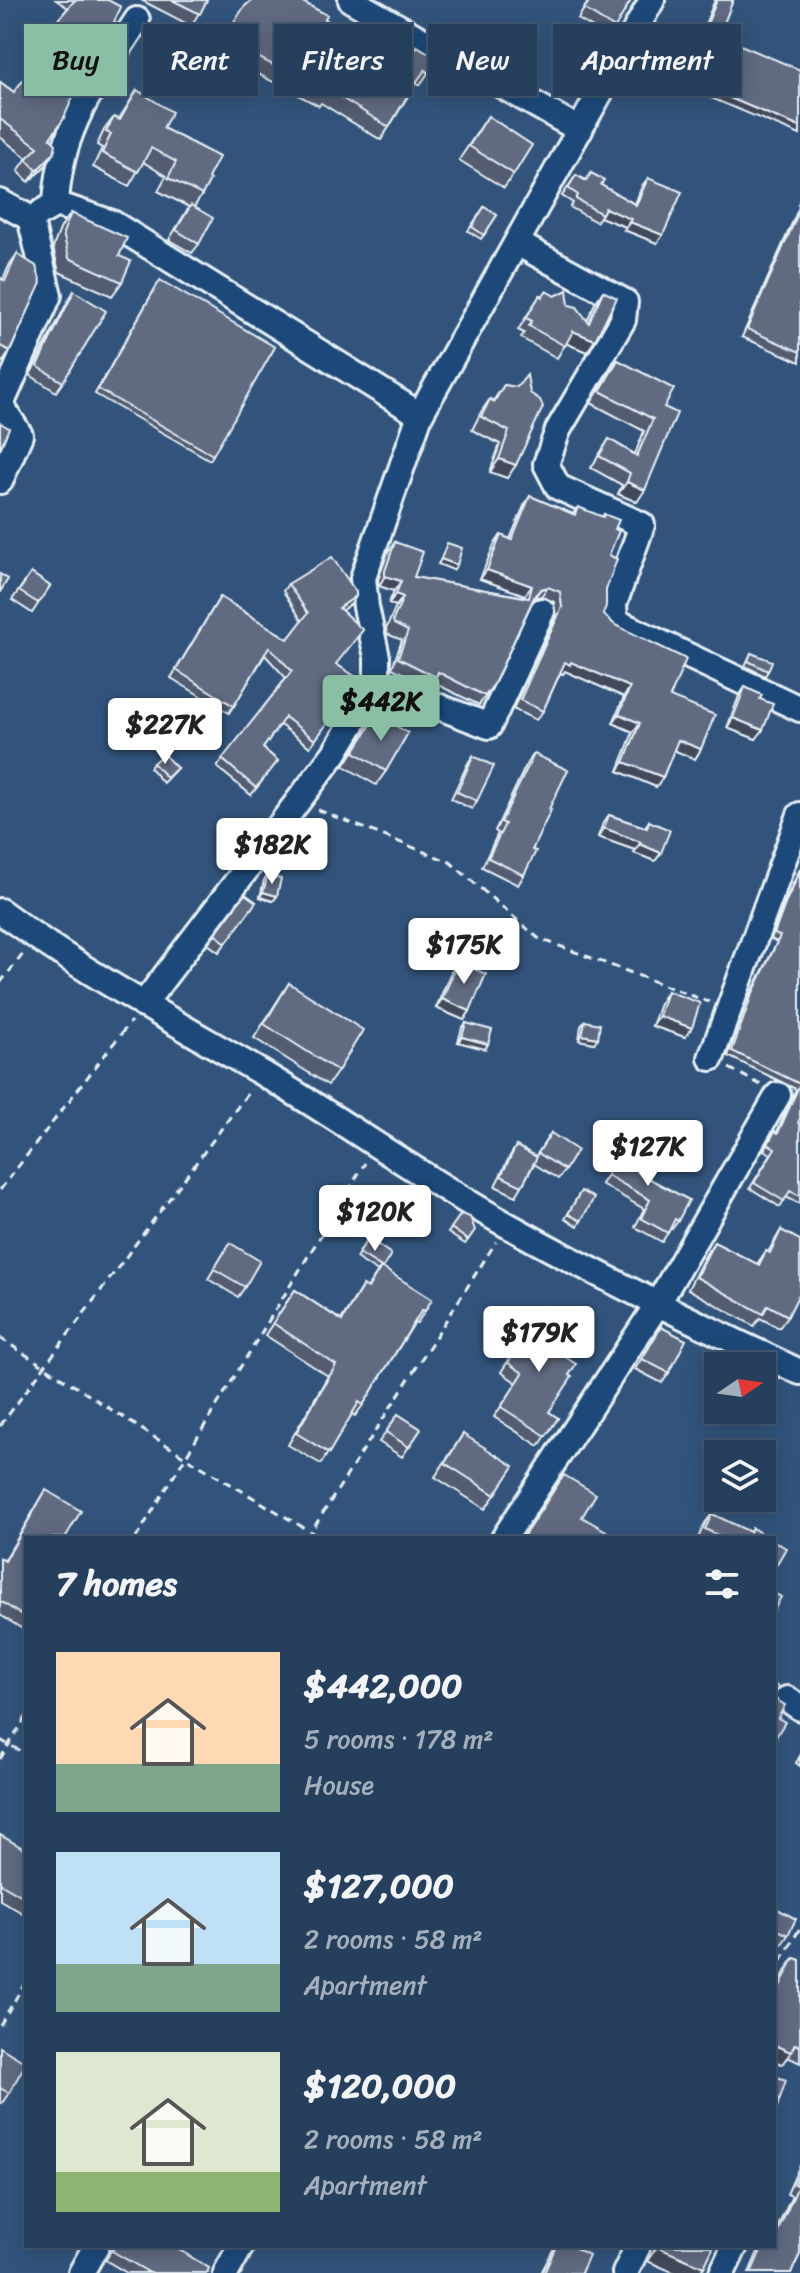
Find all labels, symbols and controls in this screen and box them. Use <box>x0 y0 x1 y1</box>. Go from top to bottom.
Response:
chip: Buy <box>24 24 127 96</box>
chip: Rent <box>143 24 258 96</box>
chip: Filters <box>274 24 412 96</box>
chip: New <box>428 24 537 96</box>
chip: Apartment <box>553 24 741 96</box>
pin: $442K <box>325 675 437 743</box>
text: $442K <box>341 678 421 724</box>
pin: $227K <box>109 698 221 766</box>
text: $227K <box>126 701 204 747</box>
pin: $182K <box>216 818 328 886</box>
text: $182K <box>234 821 310 867</box>
pin: $175K <box>408 918 520 986</box>
text: $175K <box>426 921 502 967</box>
pin: $127K <box>592 1120 704 1188</box>
text: $127K <box>611 1123 685 1169</box>
pin: $120K <box>319 1185 431 1253</box>
text: $120K <box>337 1188 413 1234</box>
pin: $179K <box>483 1306 595 1374</box>
text: $179K <box>501 1309 577 1355</box>
north arrow <box>704 1352 776 1424</box>
map controls <box>704 1352 776 1512</box>
button: layers <box>704 1440 776 1512</box>
text: 7 homes <box>56 1554 177 1614</box>
icon: filters <box>700 1562 744 1606</box>
text: $442,000 <box>304 1656 463 1716</box>
icon: home <box>120 1684 216 1780</box>
text: 5 rooms · 178 m² <box>304 1716 493 1762</box>
text: House <box>304 1762 374 1808</box>
text: $127,000 <box>304 1856 454 1916</box>
icon: home <box>120 1884 216 1980</box>
text: 2 rooms · 58 m² <box>304 1916 482 1962</box>
text: Apartment <box>304 1962 427 2008</box>
text: $120,000 <box>304 2056 456 2116</box>
icon: home <box>120 2084 216 2180</box>
text: 2 rooms · 58 m² <box>304 2116 482 2162</box>
text: Apartment <box>304 2162 427 2208</box>

